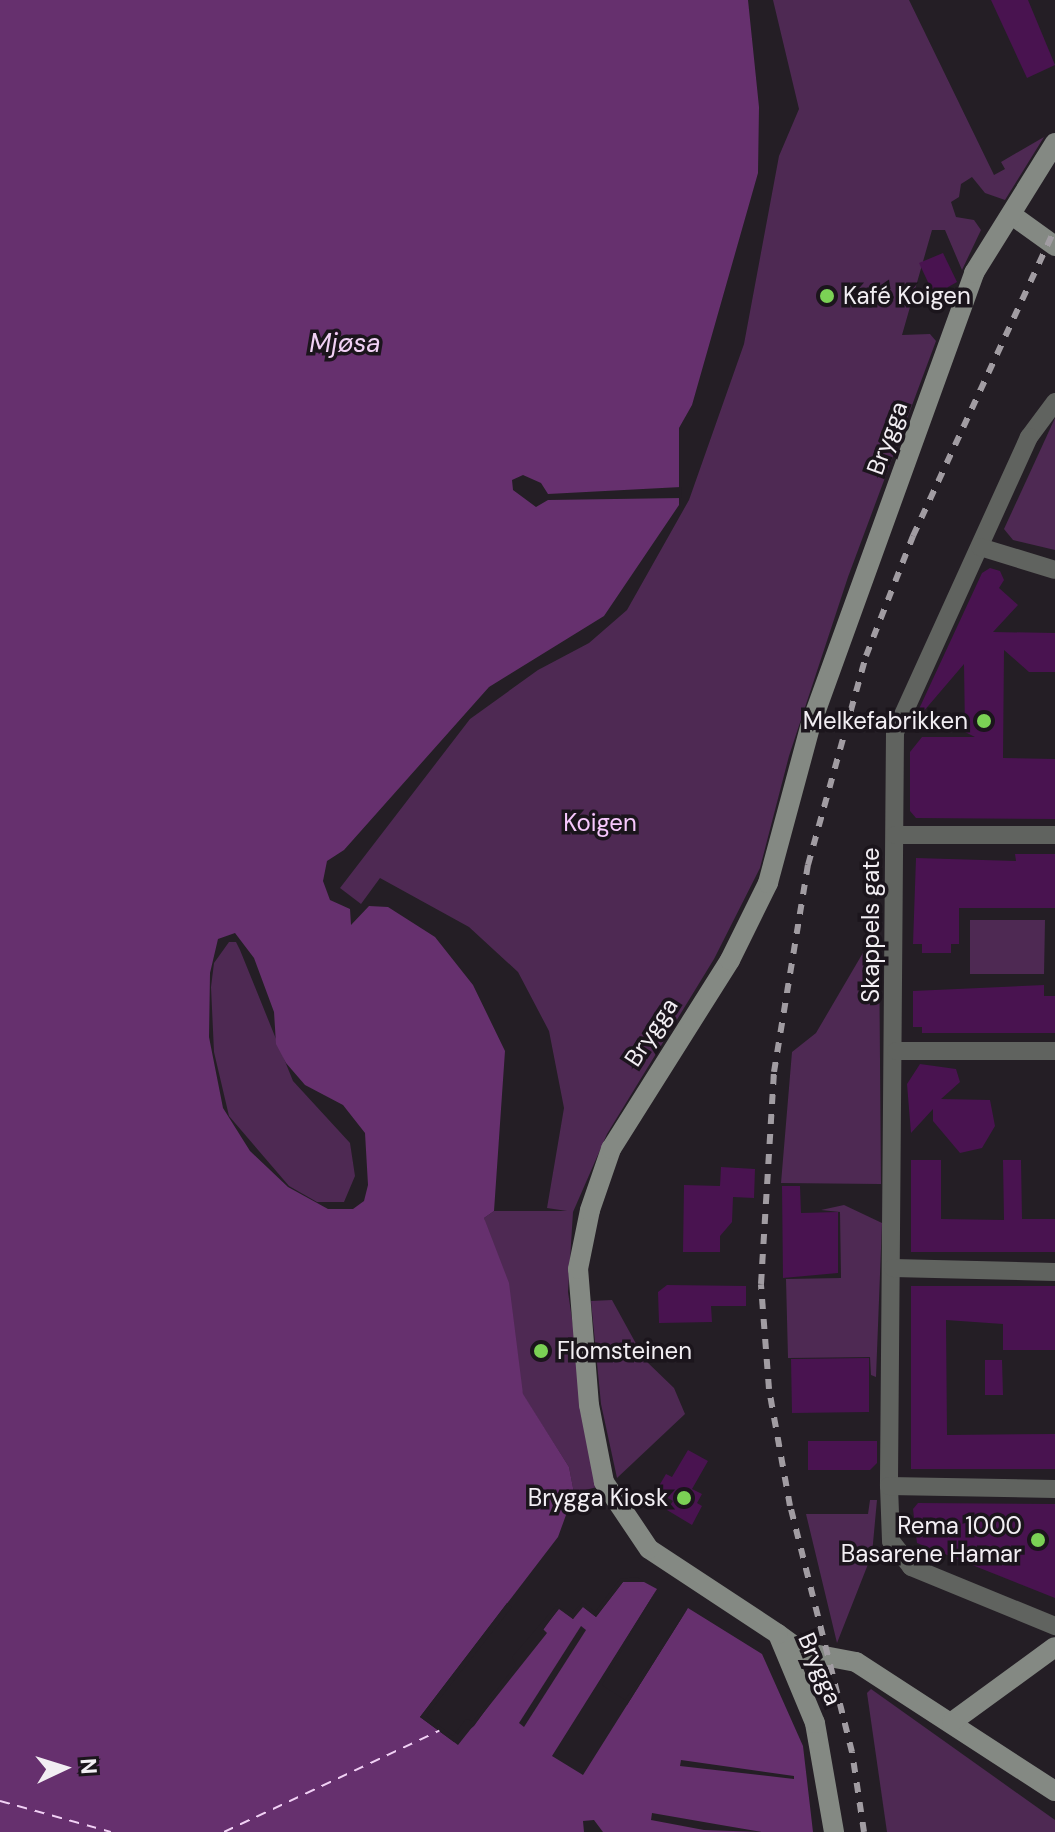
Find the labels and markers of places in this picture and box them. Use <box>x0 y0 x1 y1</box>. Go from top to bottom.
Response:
place label: Kafé Koigen <box>843 282 971 310</box>
marker: Kafé Koigen <box>818 287 836 305</box>
place label: Melkefabrikken <box>803 707 968 735</box>
marker: Melkefabrikken <box>975 712 993 730</box>
place label: Flomsteinen <box>557 1337 692 1365</box>
marker: Flomsteinen <box>532 1342 550 1360</box>
place label: Brygga Kiosk <box>528 1484 668 1512</box>
marker: Brygga Kiosk <box>675 1489 693 1507</box>
place label: Rema 1000 Basarene Hamar <box>841 1512 1022 1568</box>
marker: Rema 1000 Basarene Hamar <box>1029 1531 1047 1549</box>

